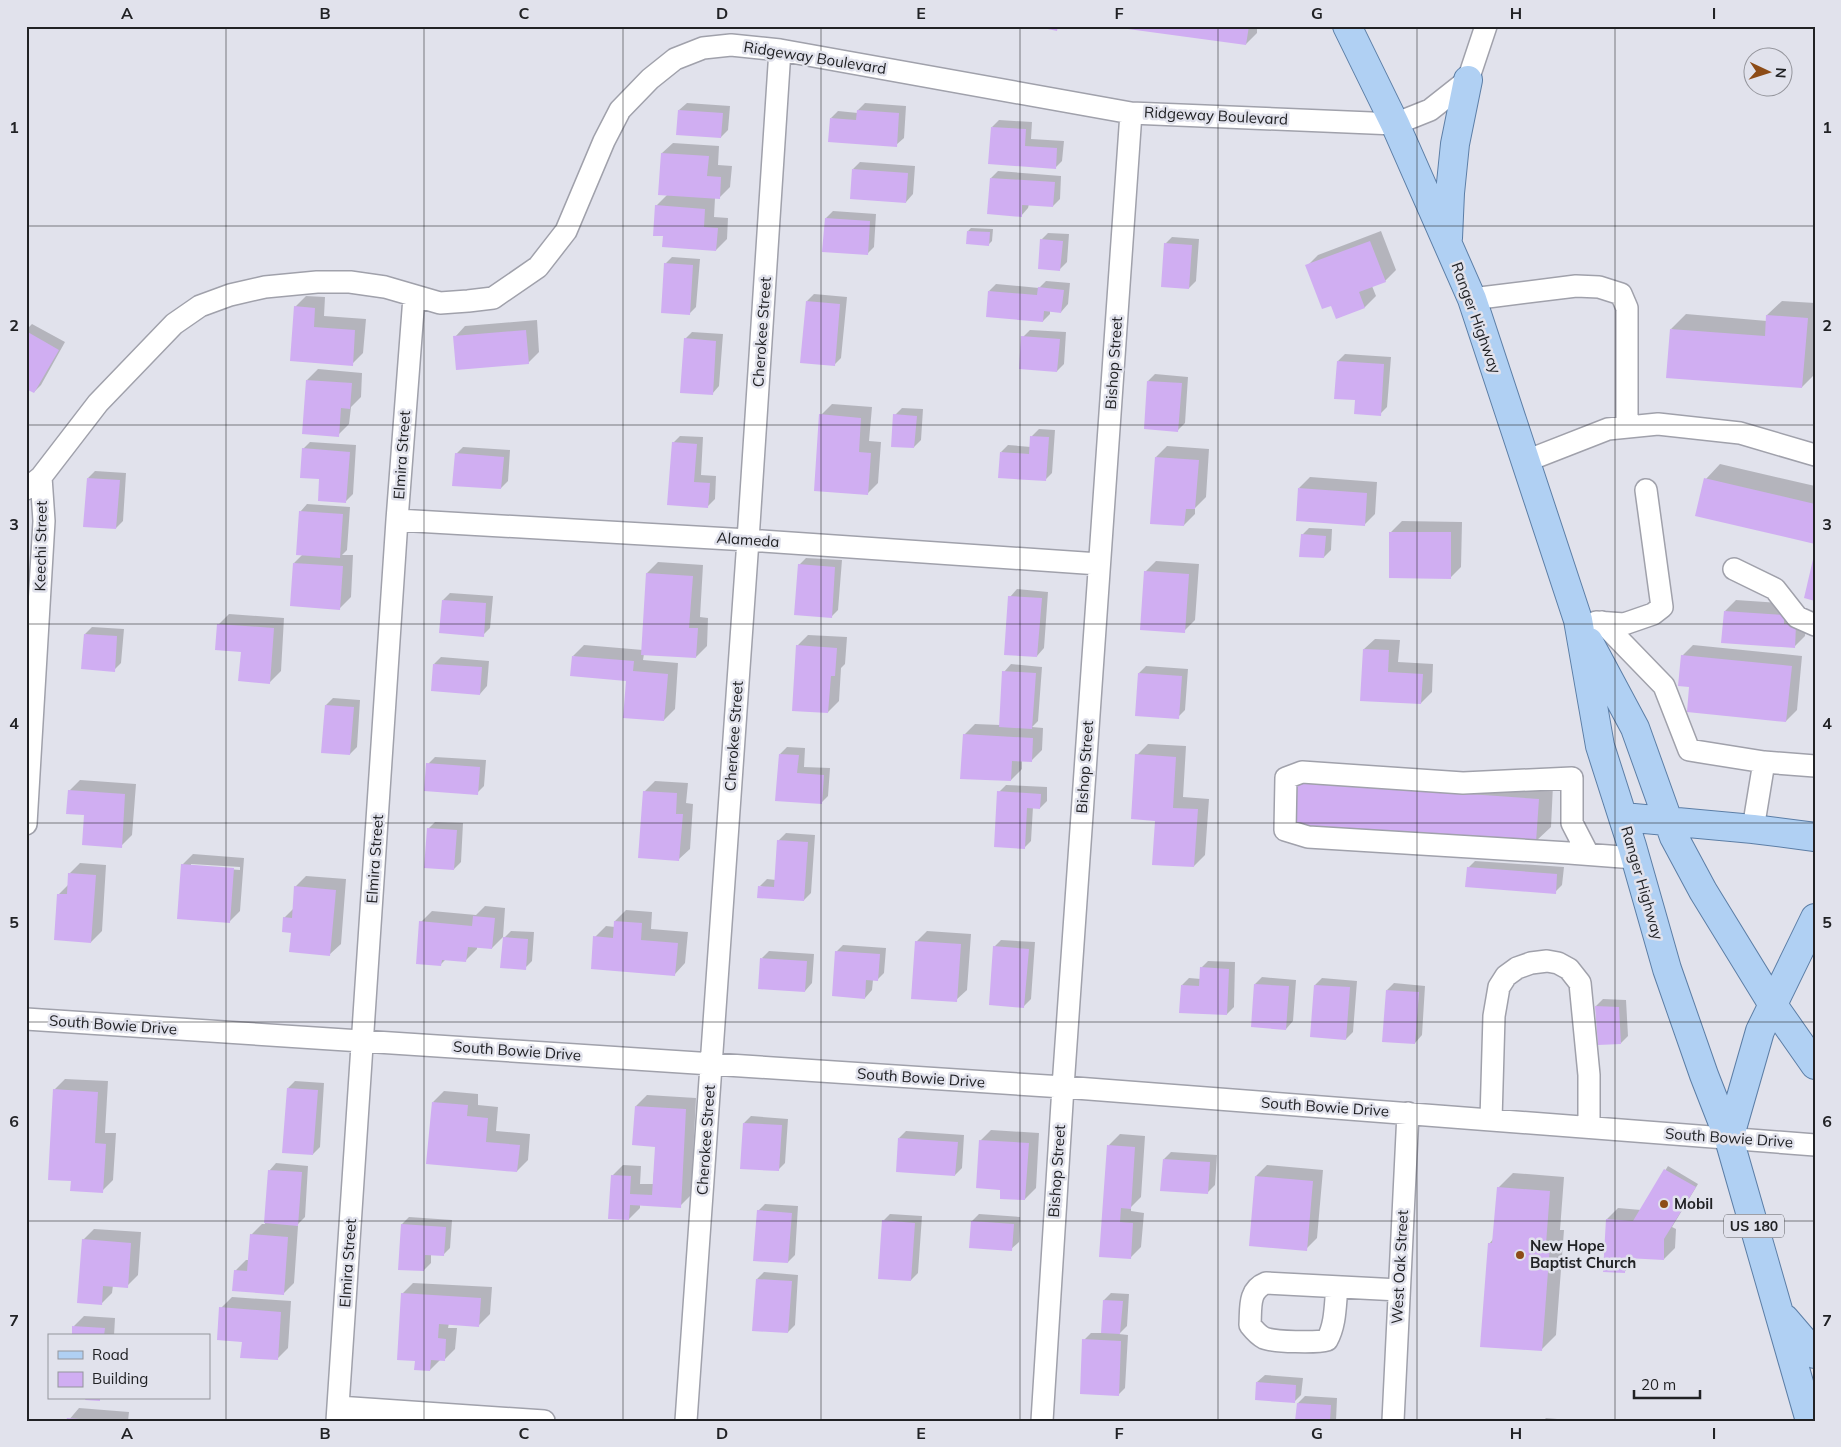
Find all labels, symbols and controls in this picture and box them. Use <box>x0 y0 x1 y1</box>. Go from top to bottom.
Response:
text: A <box>121 3 133 23</box>
text: B <box>319 3 331 23</box>
text: C <box>519 3 530 23</box>
text: D <box>716 3 728 23</box>
text: E <box>916 3 926 23</box>
text: F <box>1114 3 1124 23</box>
text: G <box>1311 3 1323 23</box>
text: H <box>1510 3 1522 23</box>
text: I <box>1712 3 1716 23</box>
street label: Ridgeway Boulevard <box>742 37 888 78</box>
north arrow <box>1744 48 1794 98</box>
text: N <box>1772 67 1790 79</box>
street label: Ridgeway Boulevard <box>1144 102 1288 129</box>
text: 1 <box>9 117 19 137</box>
text: 1 <box>1822 117 1832 137</box>
street label: Ranger Highway <box>1447 259 1505 376</box>
street label: Cherokee Street <box>748 276 775 388</box>
text: 2 <box>9 315 19 335</box>
text: 2 <box>1822 315 1832 335</box>
street label: Bishop Street <box>1101 316 1126 410</box>
street label: Elmira Street <box>389 410 414 500</box>
street label: Keechi Street <box>30 500 51 592</box>
text: 3 <box>9 514 19 534</box>
text: 3 <box>1822 514 1832 534</box>
street label: Alameda <box>716 528 780 551</box>
street label: Cherokee Street <box>720 680 747 792</box>
text: 4 <box>9 713 19 733</box>
text: 4 <box>1822 713 1832 733</box>
street label: Bishop Street <box>1072 720 1097 814</box>
street label: Elmira Street <box>362 814 387 904</box>
street label: Ranger Highway <box>1617 824 1668 942</box>
text: 5 <box>9 912 19 932</box>
text: 5 <box>1822 912 1832 932</box>
street label: South Bowie Drive <box>48 1011 178 1038</box>
street label: South Bowie Drive <box>452 1037 582 1064</box>
street label: South Bowie Drive <box>856 1064 986 1091</box>
street label: Cherokee Street <box>692 1084 719 1196</box>
street label: South Bowie Drive <box>1260 1093 1390 1120</box>
text: 6 <box>9 1111 19 1131</box>
text: 6 <box>1822 1111 1832 1131</box>
street label: Bishop Street <box>1044 1124 1069 1218</box>
street label: South Bowie Drive <box>1664 1124 1794 1151</box>
place label: Mobil <box>1674 1194 1713 1213</box>
marker: Mobil <box>1658 1198 1670 1210</box>
street label: West Oak Street <box>1387 1209 1412 1324</box>
road number: US 180 <box>1724 1214 1784 1238</box>
street label: Elmira Street <box>335 1218 360 1308</box>
place label: New Hope Baptist Church <box>1530 1236 1636 1272</box>
marker: New Hope Baptist Church <box>1514 1249 1526 1261</box>
text: 7 <box>9 1310 19 1330</box>
text: 7 <box>1822 1310 1832 1330</box>
legend <box>48 1334 210 1400</box>
text: Road <box>92 1345 129 1364</box>
scale bar <box>1634 1367 1700 1399</box>
text: Building <box>92 1369 148 1388</box>
text: 20 m <box>1641 1375 1676 1394</box>
text: A <box>121 1423 133 1443</box>
text: B <box>319 1423 331 1443</box>
text: C <box>519 1423 530 1443</box>
text: D <box>716 1423 728 1443</box>
text: E <box>916 1423 926 1443</box>
text: F <box>1114 1423 1124 1443</box>
text: G <box>1311 1423 1323 1443</box>
text: H <box>1510 1423 1522 1443</box>
text: I <box>1712 1423 1716 1443</box>

